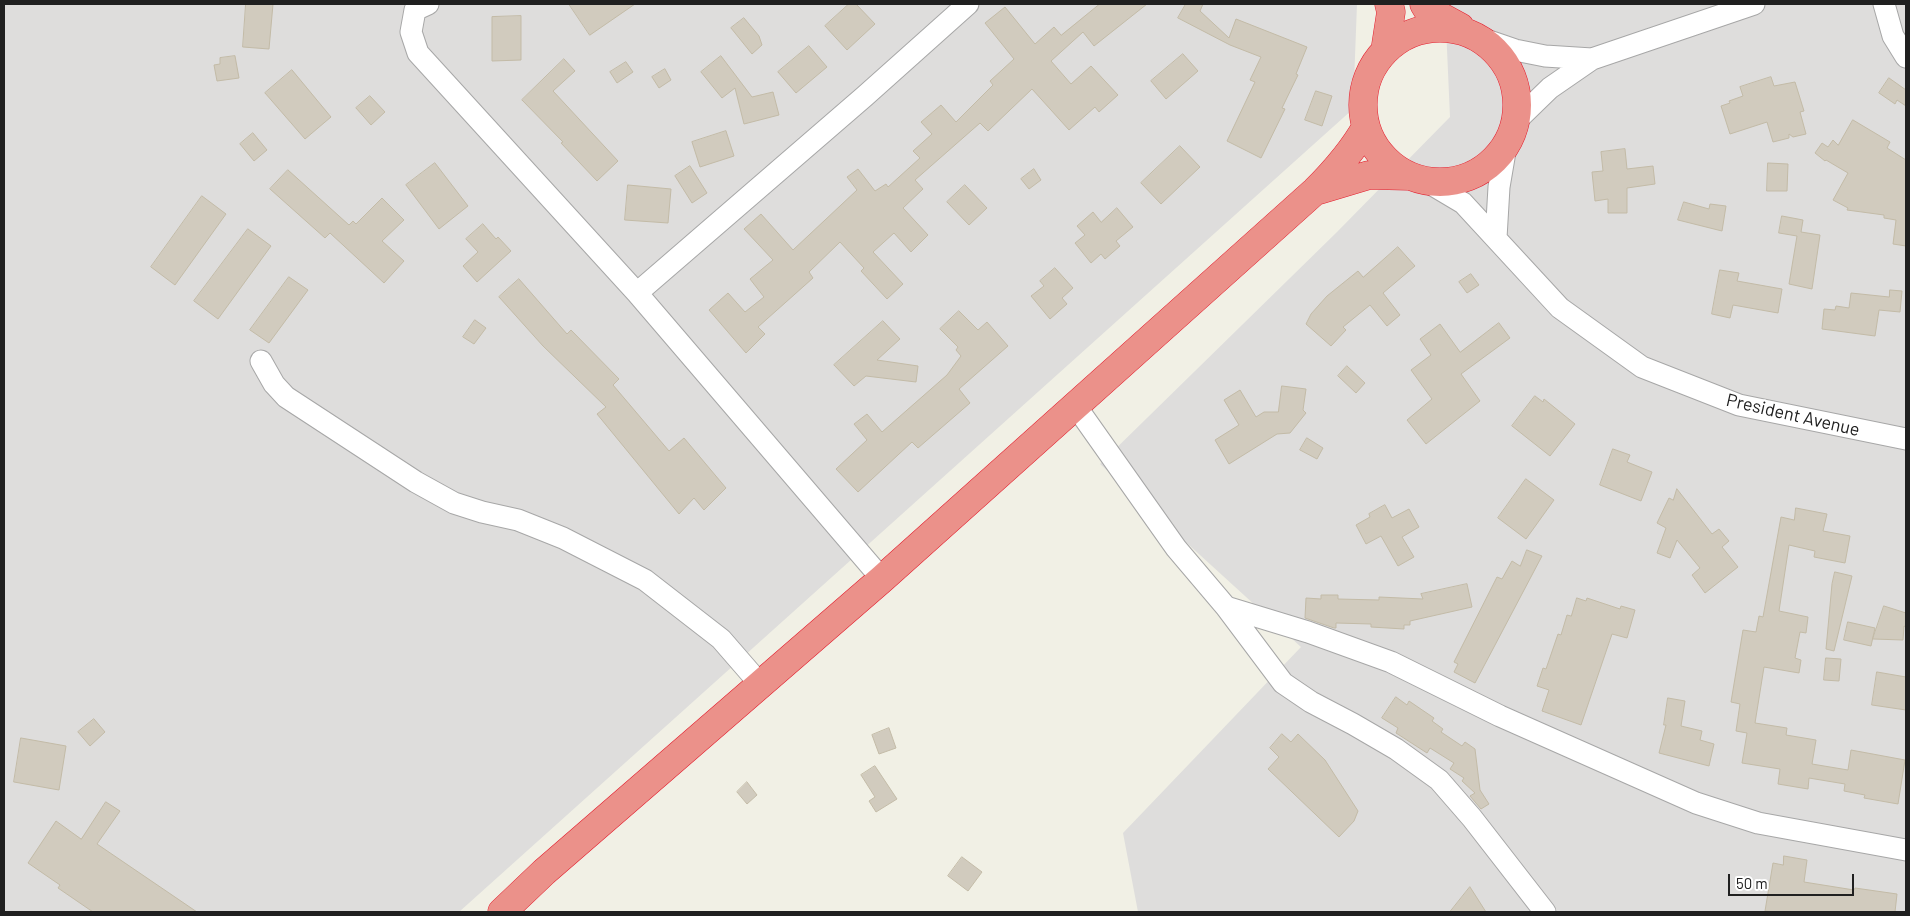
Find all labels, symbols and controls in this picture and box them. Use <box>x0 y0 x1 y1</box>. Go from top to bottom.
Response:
street label: President Avenue <box>1724 389 1862 441</box>
scale bar <box>1730 864 1856 896</box>
text: 50 m <box>1736 874 1768 892</box>

